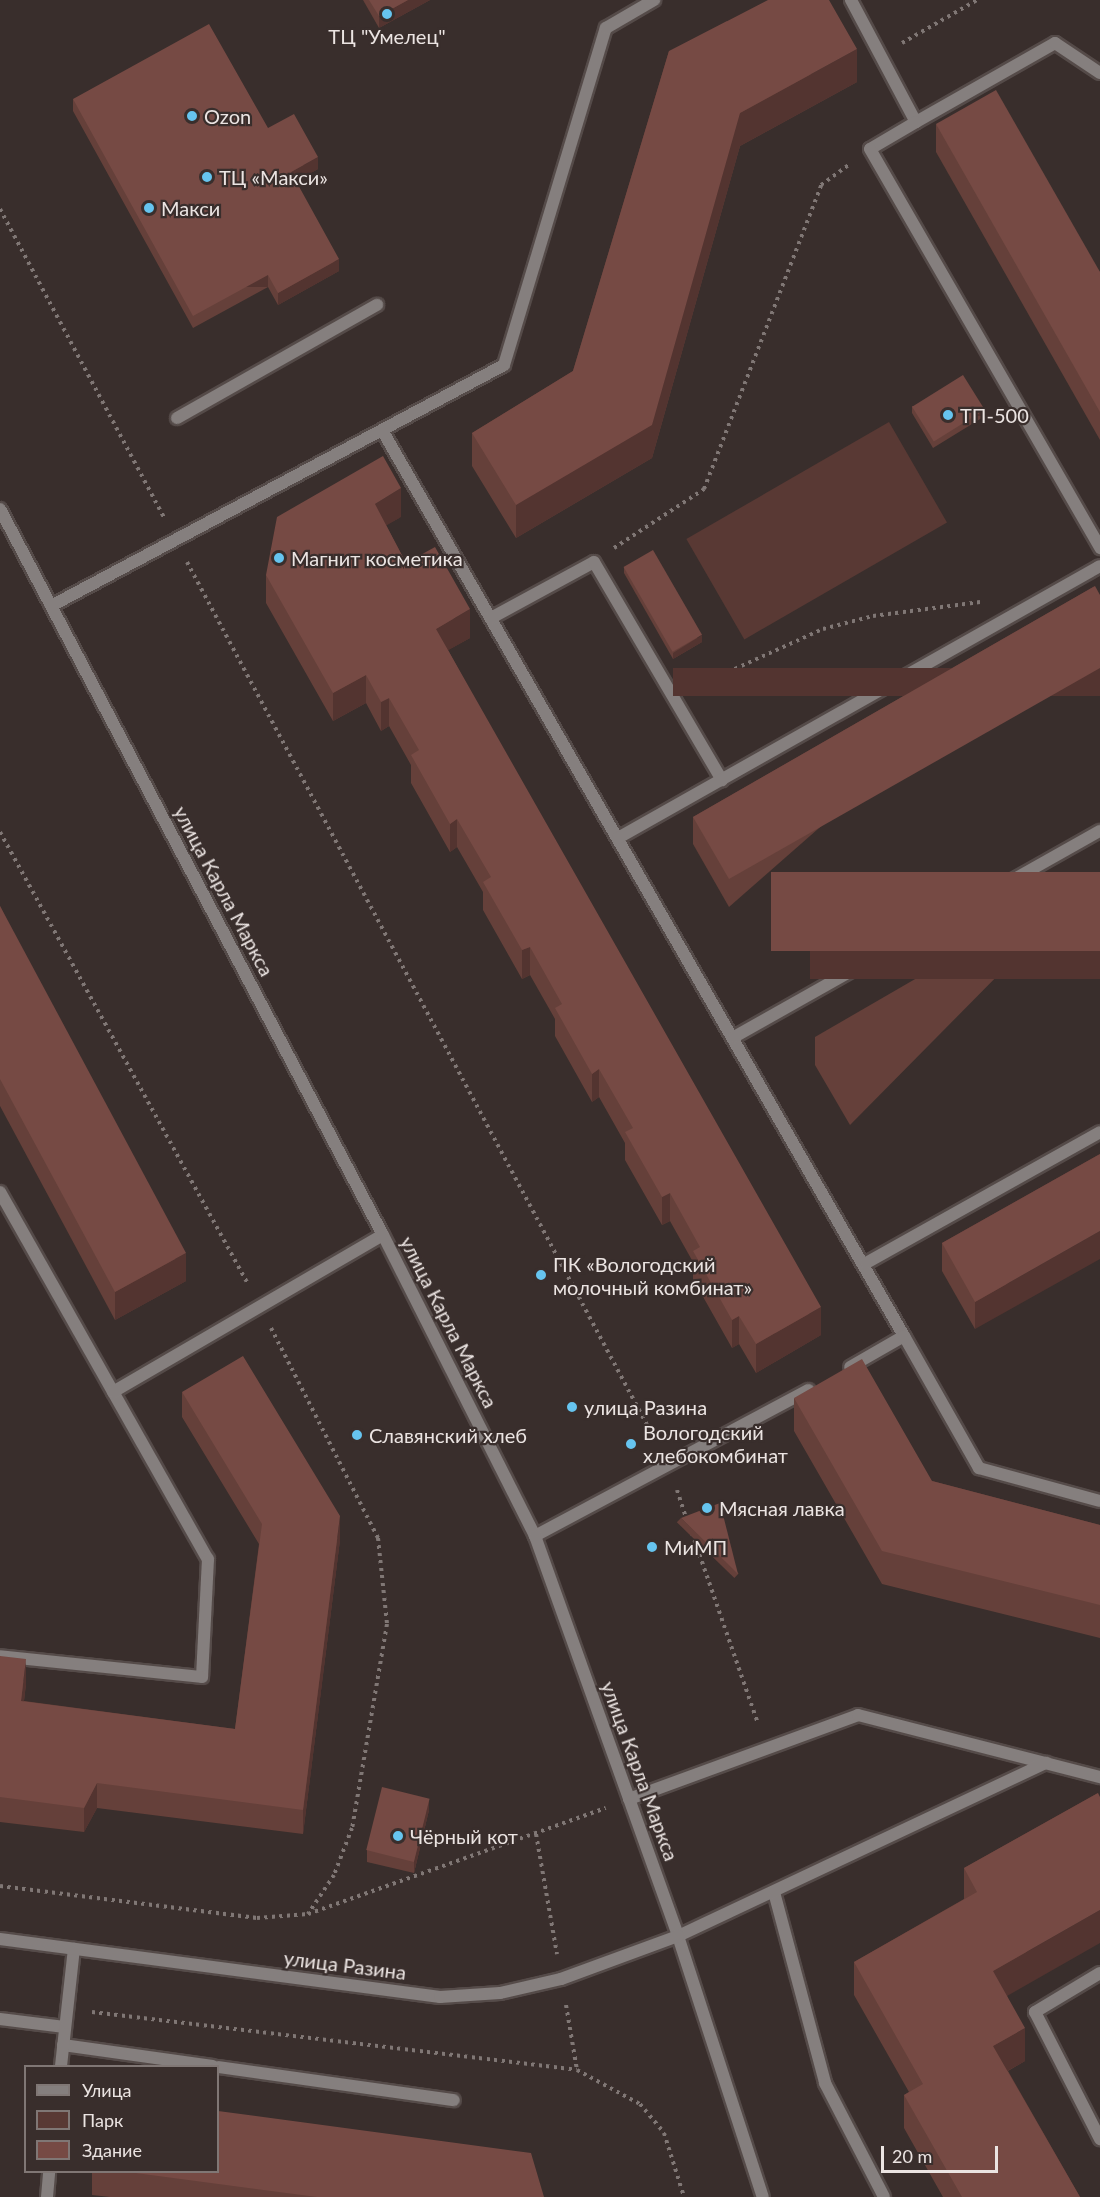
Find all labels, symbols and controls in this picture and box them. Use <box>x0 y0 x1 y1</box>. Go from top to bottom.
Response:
marker: ТЦ "Умелец" <box>380 7 394 21</box>
place label: ТЦ "Умелец" <box>328 24 446 48</box>
place label: Ozon <box>204 104 251 128</box>
marker: Ozon <box>185 109 199 123</box>
place label: ТЦ «Макси» <box>219 165 328 189</box>
marker: ТЦ «Макси» <box>200 170 214 184</box>
place label: Макси <box>161 196 220 220</box>
marker: Макси <box>142 201 156 215</box>
place label: ТП-500 <box>960 403 1029 427</box>
marker: ТП-500 <box>941 408 955 422</box>
place label: Магнит косметика <box>291 546 463 570</box>
marker: Магнит косметика <box>272 551 286 565</box>
street label: улица Карла Маркса <box>169 802 279 980</box>
street label: улица Карла Маркса <box>395 1232 503 1412</box>
place label: ПК «Вологодский молочный комбинат» <box>553 1252 752 1299</box>
marker: ПК «Вологодский молочный комбинат» <box>534 1268 548 1282</box>
place label: улица Разина <box>584 1395 707 1419</box>
marker: улица Разина <box>565 1400 579 1414</box>
place label: Вологодский хлебокомбинат <box>643 1420 788 1467</box>
place label: Славянский хлеб <box>369 1423 527 1447</box>
marker: Славянский хлеб <box>350 1428 364 1442</box>
marker: Вологодский хлебокомбинат <box>624 1437 638 1451</box>
place label: Мясная лавка <box>719 1496 845 1520</box>
marker: Мясная лавка <box>700 1501 714 1515</box>
place label: МиМП <box>664 1535 727 1559</box>
marker: МиМП <box>645 1540 659 1554</box>
street label: улица Карла Маркса <box>596 1678 684 1864</box>
place label: Чёрный кот <box>410 1824 518 1848</box>
marker: Чёрный кот <box>391 1829 405 1843</box>
street label: улица Разина <box>282 1946 408 1984</box>
legend <box>24 2065 219 2173</box>
text: Улица <box>82 2079 132 2101</box>
text: Парк <box>82 2109 123 2131</box>
scale bar <box>884 2134 1001 2172</box>
text: Здание <box>82 2139 142 2161</box>
text: 20 m <box>892 2145 932 2167</box>

